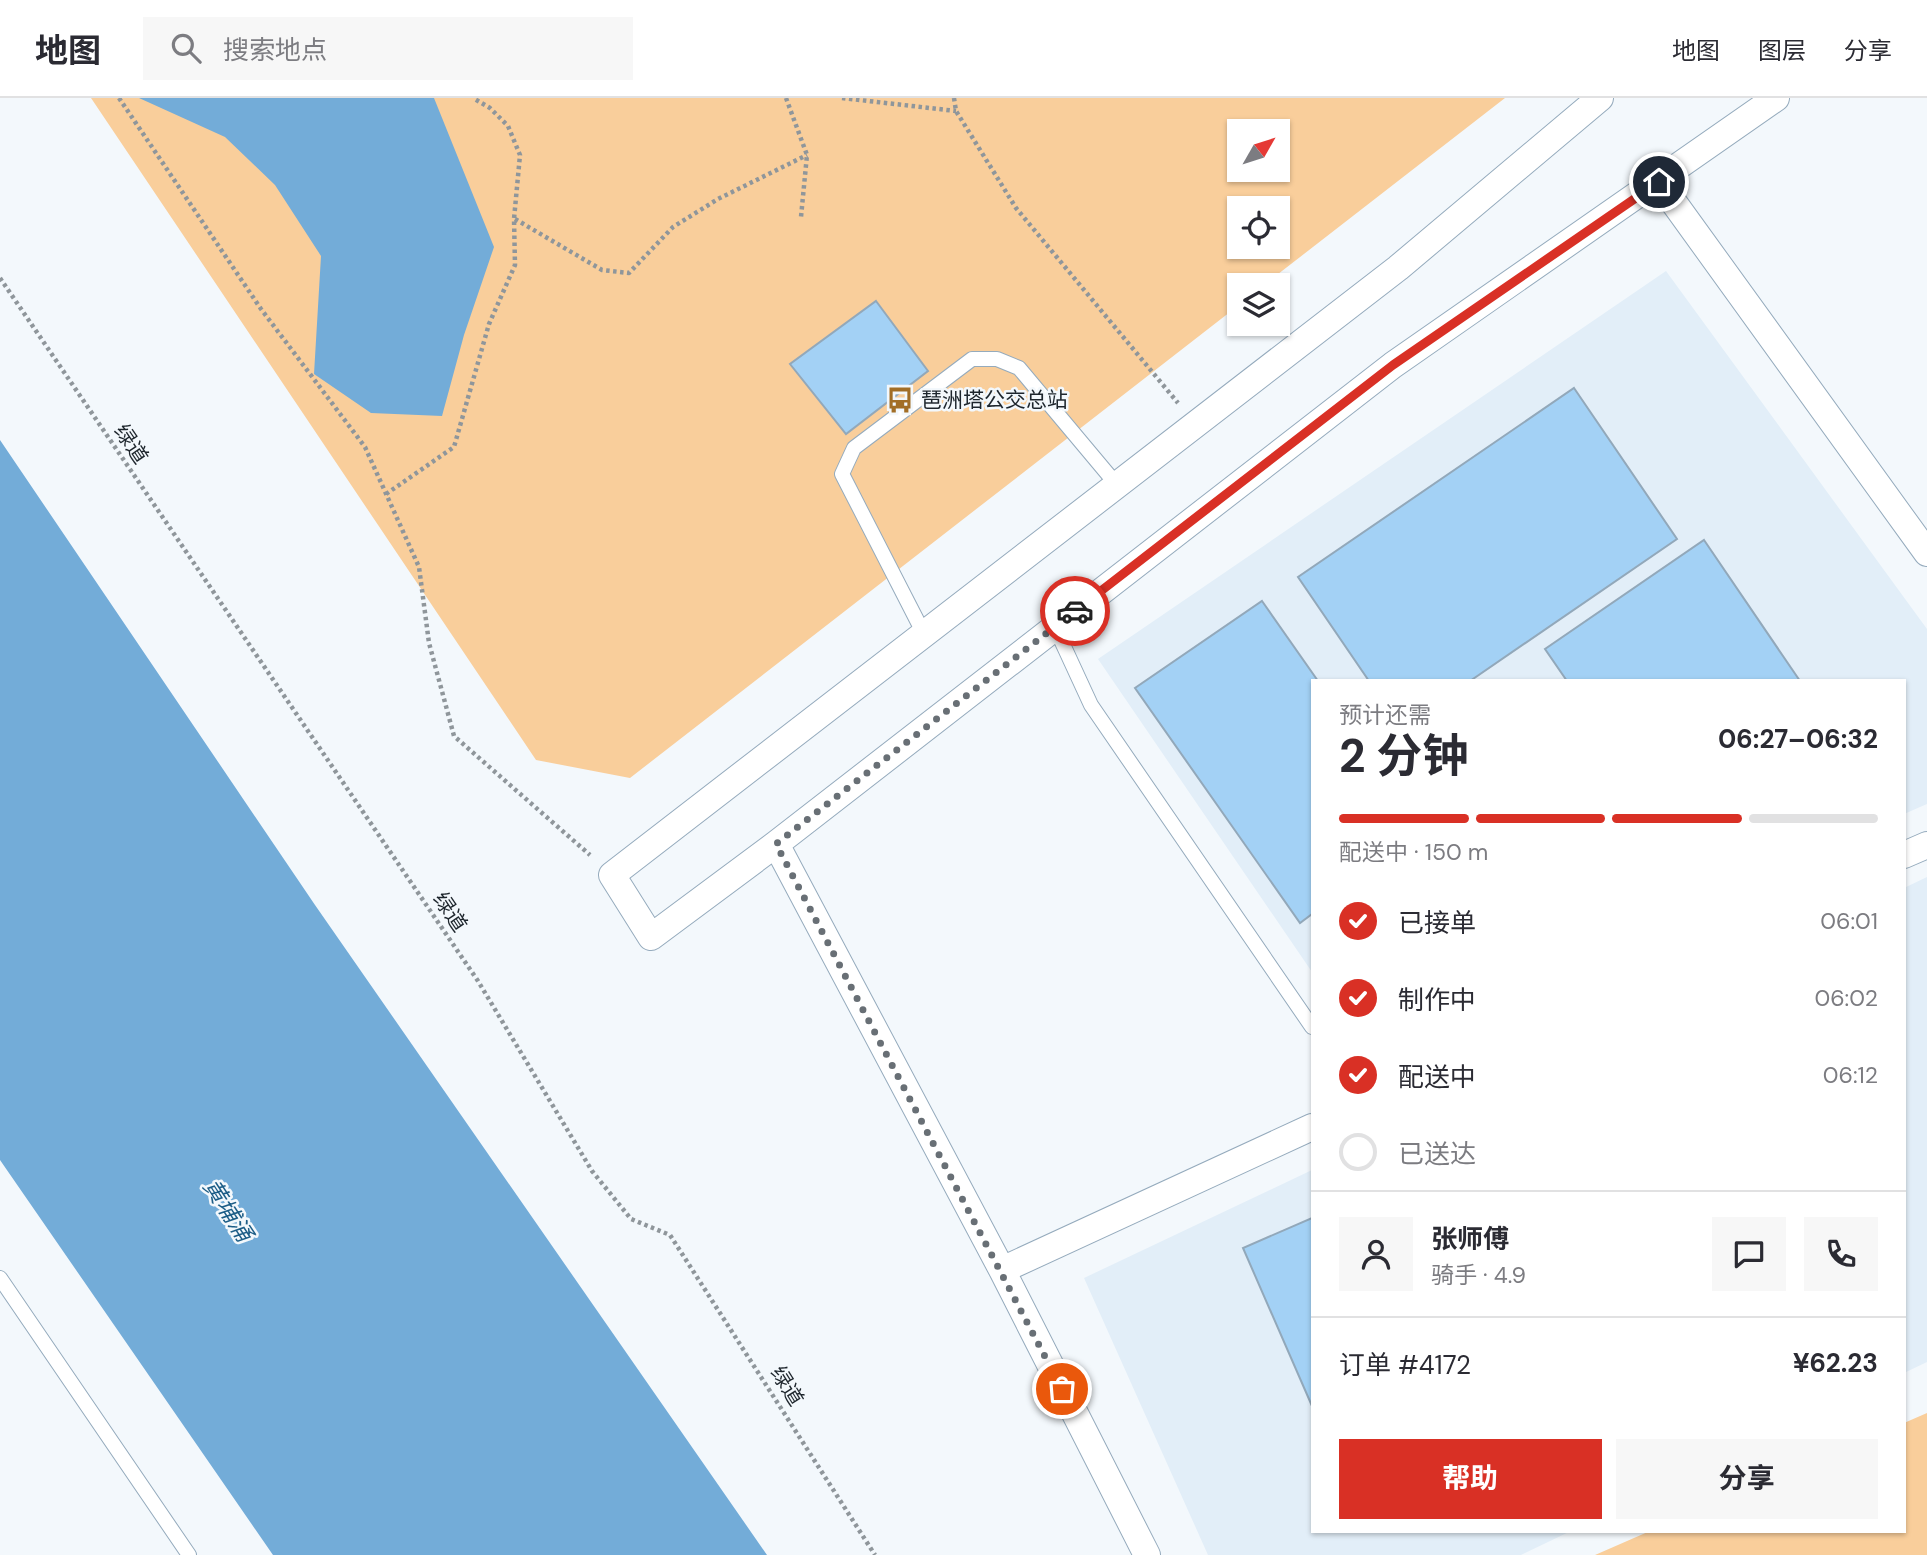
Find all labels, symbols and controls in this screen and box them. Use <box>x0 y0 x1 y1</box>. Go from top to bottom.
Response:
search box <box>143 17 633 80</box>
text: 地图 <box>35 29 101 72</box>
icon: search <box>167 29 205 67</box>
text: 搜索地点 <box>223 33 327 67</box>
text: 地图 <box>1672 35 1720 66</box>
text: 图层 <box>1758 35 1806 66</box>
text: 分享 <box>1844 35 1892 66</box>
north arrow <box>1227 119 1290 182</box>
map controls <box>1227 119 1290 336</box>
pin <box>1629 152 1689 212</box>
icon: home <box>1640 163 1678 201</box>
button: locate <box>1227 196 1290 259</box>
button: layers <box>1227 273 1290 336</box>
bus stop icon: 琶洲塔公交总站 <box>885 385 915 415</box>
place label: 琶洲塔公交总站 <box>921 386 1068 414</box>
street label: 绿道 <box>108 419 154 469</box>
courier <box>1040 576 1110 646</box>
icon: car <box>1056 592 1094 630</box>
text: 预计还需 <box>1339 700 1431 730</box>
text: 06:27–06:32 <box>1718 722 1878 756</box>
text: 2 分钟 <box>1339 726 1468 786</box>
text: 配送中 · 150 m <box>1339 837 1488 867</box>
street label: 绿道 <box>427 887 473 937</box>
icon: check <box>1339 902 1377 940</box>
text: 已接单 <box>1398 906 1476 940</box>
text: 06:01 <box>1820 906 1878 936</box>
icon: check <box>1339 979 1377 1017</box>
text: 制作中 <box>1398 983 1476 1017</box>
text: 06:02 <box>1814 983 1878 1013</box>
icon: check <box>1339 1056 1377 1094</box>
text: 配送中 <box>1398 1060 1476 1094</box>
text: 06:12 <box>1823 1060 1878 1090</box>
text: 已送达 <box>1398 1137 1476 1171</box>
water label: 黄埔涌 <box>197 1173 261 1250</box>
button: person <box>1339 1217 1413 1291</box>
button: chat <box>1712 1217 1786 1291</box>
button: phone <box>1804 1217 1878 1291</box>
text: 张师傅 <box>1431 1222 1509 1256</box>
text: 骑手 · 4.9 <box>1431 1260 1526 1290</box>
text: ¥62.23 <box>1793 1346 1878 1380</box>
text: 订单 #4172 <box>1339 1348 1471 1382</box>
pin <box>1032 1359 1092 1419</box>
street label: 绿道 <box>764 1361 810 1411</box>
icon: bag <box>1043 1370 1081 1408</box>
button: 帮助 <box>1339 1439 1602 1519</box>
button: 分享 <box>1616 1439 1878 1519</box>

